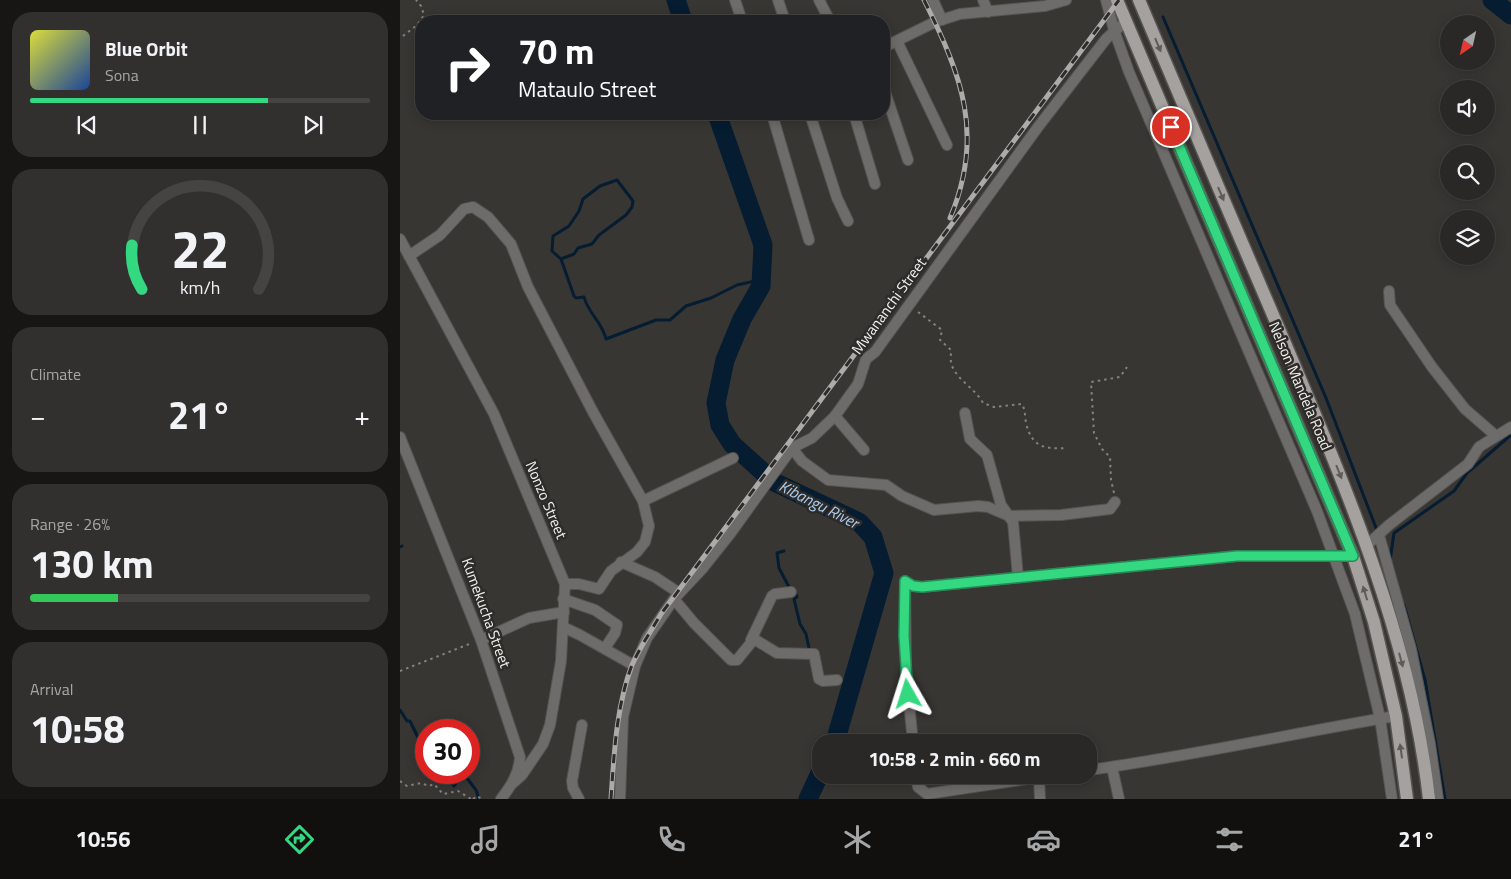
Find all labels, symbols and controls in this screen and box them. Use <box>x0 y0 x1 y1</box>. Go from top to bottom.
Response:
north arrow <box>1440 15 1495 70</box>
map controls <box>1440 15 1495 265</box>
text: 70 m <box>518 24 594 78</box>
text: Blue Orbit <box>105 34 188 63</box>
icon: right <box>435 35 500 100</box>
one-way arrow <box>1154 38 1162 52</box>
text: Sona <box>105 63 139 87</box>
text: Mataulo Street <box>518 72 656 106</box>
button: sound <box>1440 80 1495 135</box>
pin <box>1150 106 1192 148</box>
icon: previous <box>73 111 101 139</box>
icon: pause <box>186 111 214 139</box>
icon: next <box>299 111 327 139</box>
icon: arrive <box>1157 113 1185 141</box>
button: search <box>1440 145 1495 200</box>
one-way arrow <box>1218 187 1226 201</box>
text: 22 <box>171 209 229 288</box>
button: layers <box>1440 210 1495 265</box>
street label: Mwananchi Street <box>846 252 932 359</box>
text: km/h <box>180 274 220 301</box>
street label: Nelson Mandela Road <box>1263 318 1338 454</box>
text: Climate <box>30 362 81 386</box>
text: 21° <box>168 386 232 444</box>
text: − <box>30 394 46 437</box>
text: + <box>354 394 370 437</box>
street label: Nonzo Street <box>520 457 573 543</box>
one-way arrow <box>1335 465 1343 480</box>
water label: Kibangu River <box>775 474 865 535</box>
text: Range · 26% <box>30 512 110 536</box>
text: 130 km <box>30 535 154 593</box>
street label: Kumekucha Street <box>456 555 517 672</box>
one-way arrow <box>1360 585 1368 600</box>
one-way arrow <box>1397 652 1405 667</box>
position arrow <box>881 667 933 719</box>
text: Arrival <box>30 677 73 701</box>
text: 10:58 <box>30 700 125 758</box>
speed limit sign: 30 <box>415 719 480 784</box>
one-way arrow <box>1397 742 1405 758</box>
text: 10:58 · 2 min · 660 m <box>868 744 1041 773</box>
text: 10:56 <box>76 822 130 856</box>
icon: directions <box>282 822 317 857</box>
icon: music <box>468 822 503 857</box>
icon: phone <box>654 822 689 857</box>
icon: climate <box>840 822 875 857</box>
icon: car <box>1026 822 1061 857</box>
icon: filters <box>1212 822 1247 857</box>
text: 21° <box>1398 822 1435 856</box>

